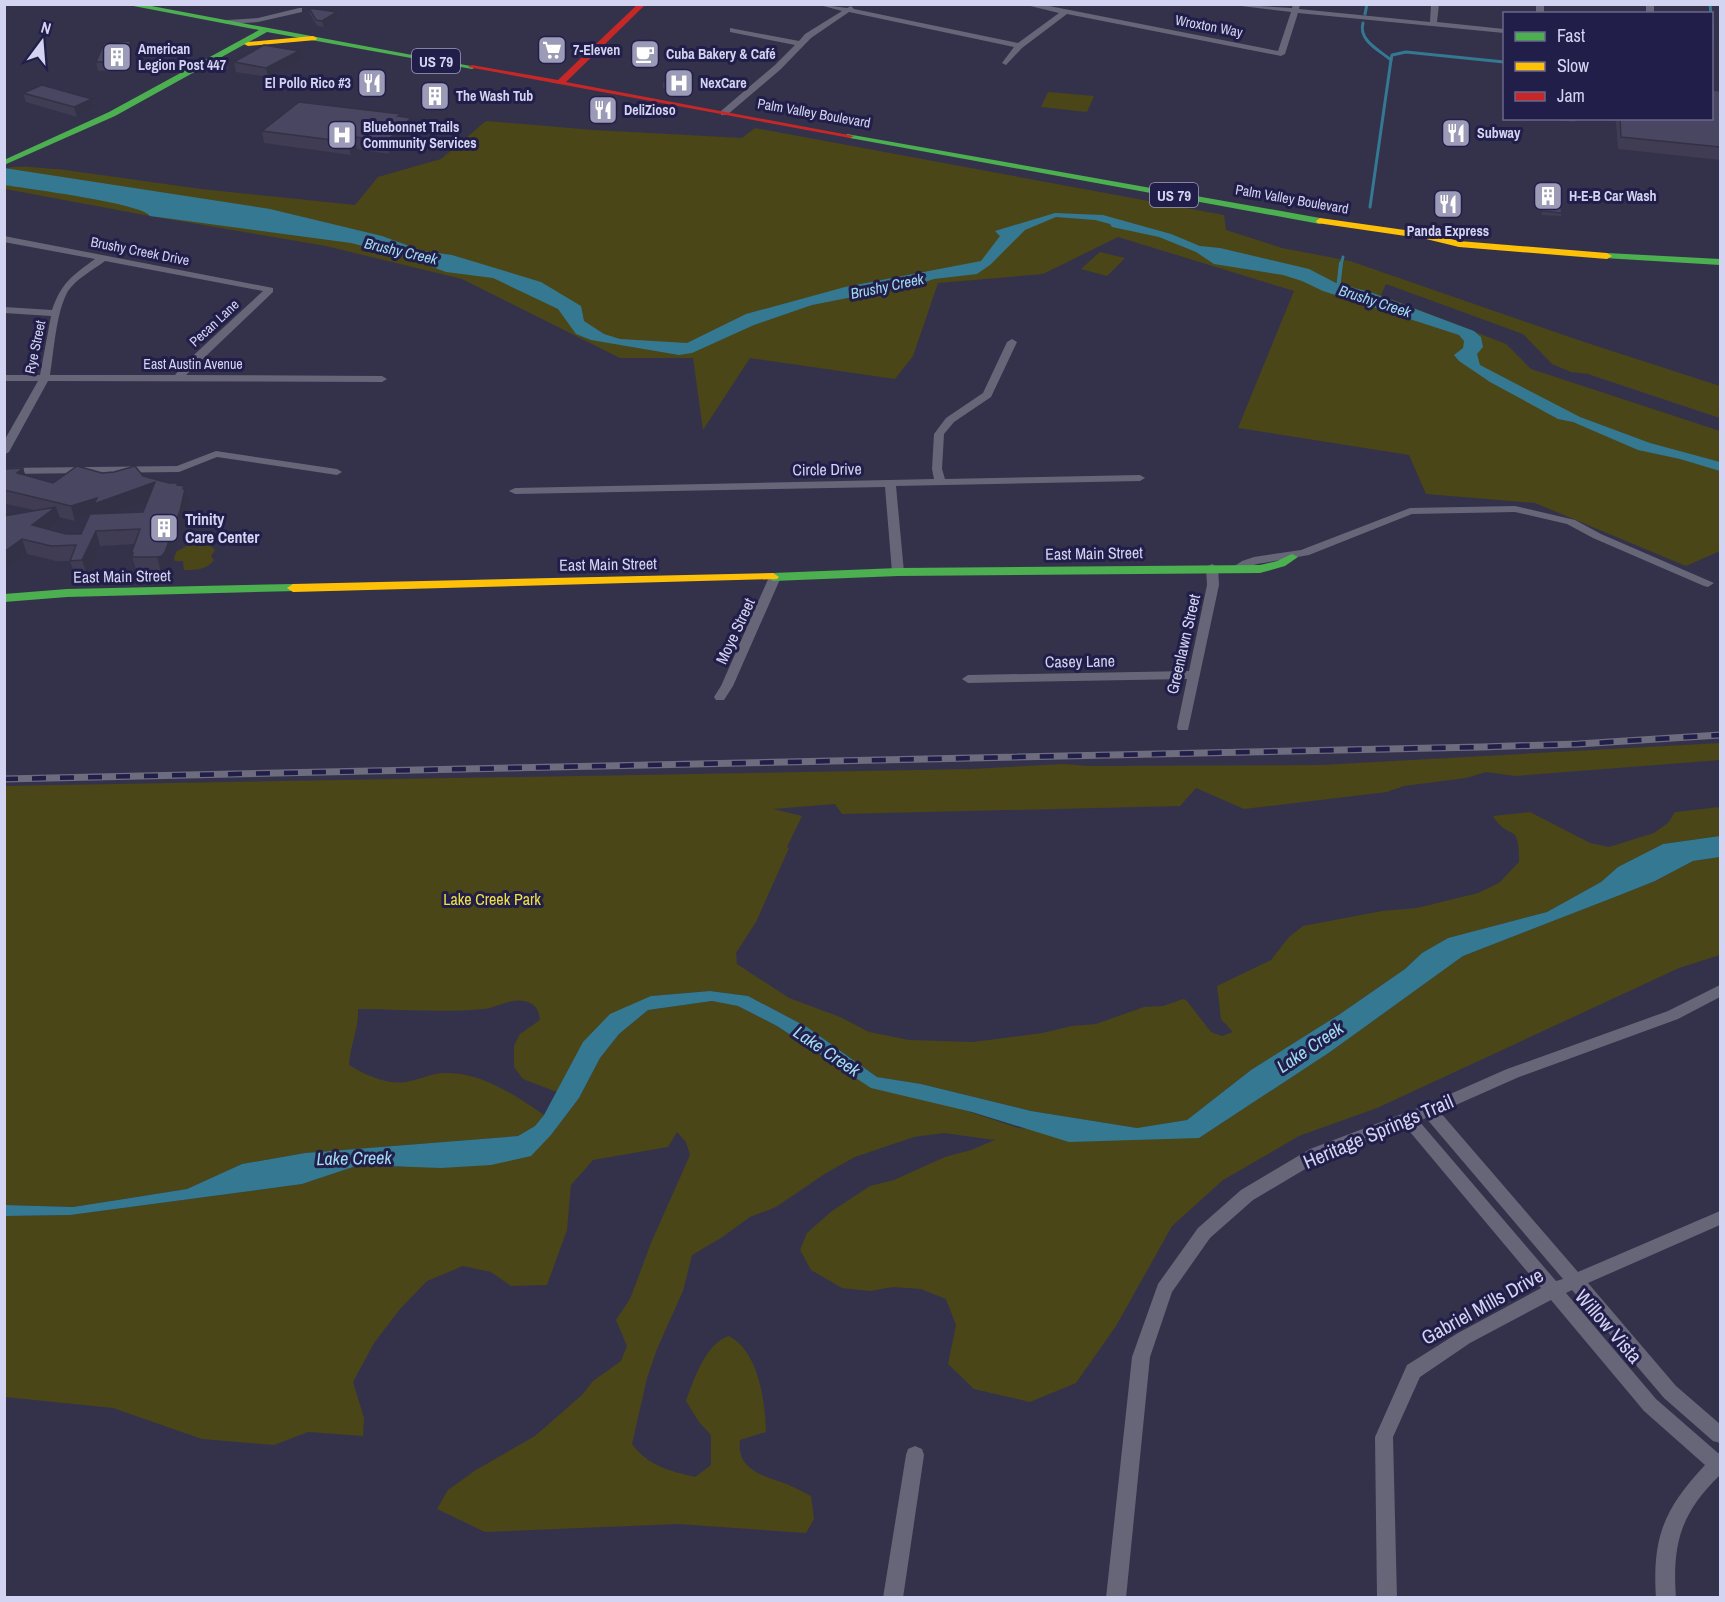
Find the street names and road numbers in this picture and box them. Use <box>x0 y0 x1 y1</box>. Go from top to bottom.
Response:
street label: Wroxton Way <box>1174 11 1244 41</box>
road number: US 79 <box>412 49 460 73</box>
street label: Palm Valley Boulevard <box>756 94 872 132</box>
street label: Palm Valley Boulevard <box>1234 180 1350 218</box>
road number: US 79 <box>1150 183 1198 207</box>
street label: Brushy Creek Drive <box>89 233 191 269</box>
street label: Pecan Lane <box>185 296 243 350</box>
street label: Rye Street <box>21 319 49 375</box>
street label: East Austin Avenue <box>143 355 243 373</box>
street label: Circle Drive <box>792 457 862 481</box>
street label: East Main Street <box>1045 541 1143 565</box>
street label: East Main Street <box>559 552 657 576</box>
street label: East Main Street <box>73 564 171 588</box>
street label: Greenlawn Street <box>1161 591 1205 696</box>
street label: Moye Street <box>710 594 760 668</box>
street label: Casey Lane <box>1045 649 1115 673</box>
street label: Heritage Springs Trail <box>1299 1087 1457 1175</box>
street label: Gabriel Mills Drive <box>1416 1261 1548 1351</box>
street label: Willow Vista <box>1569 1283 1649 1369</box>

